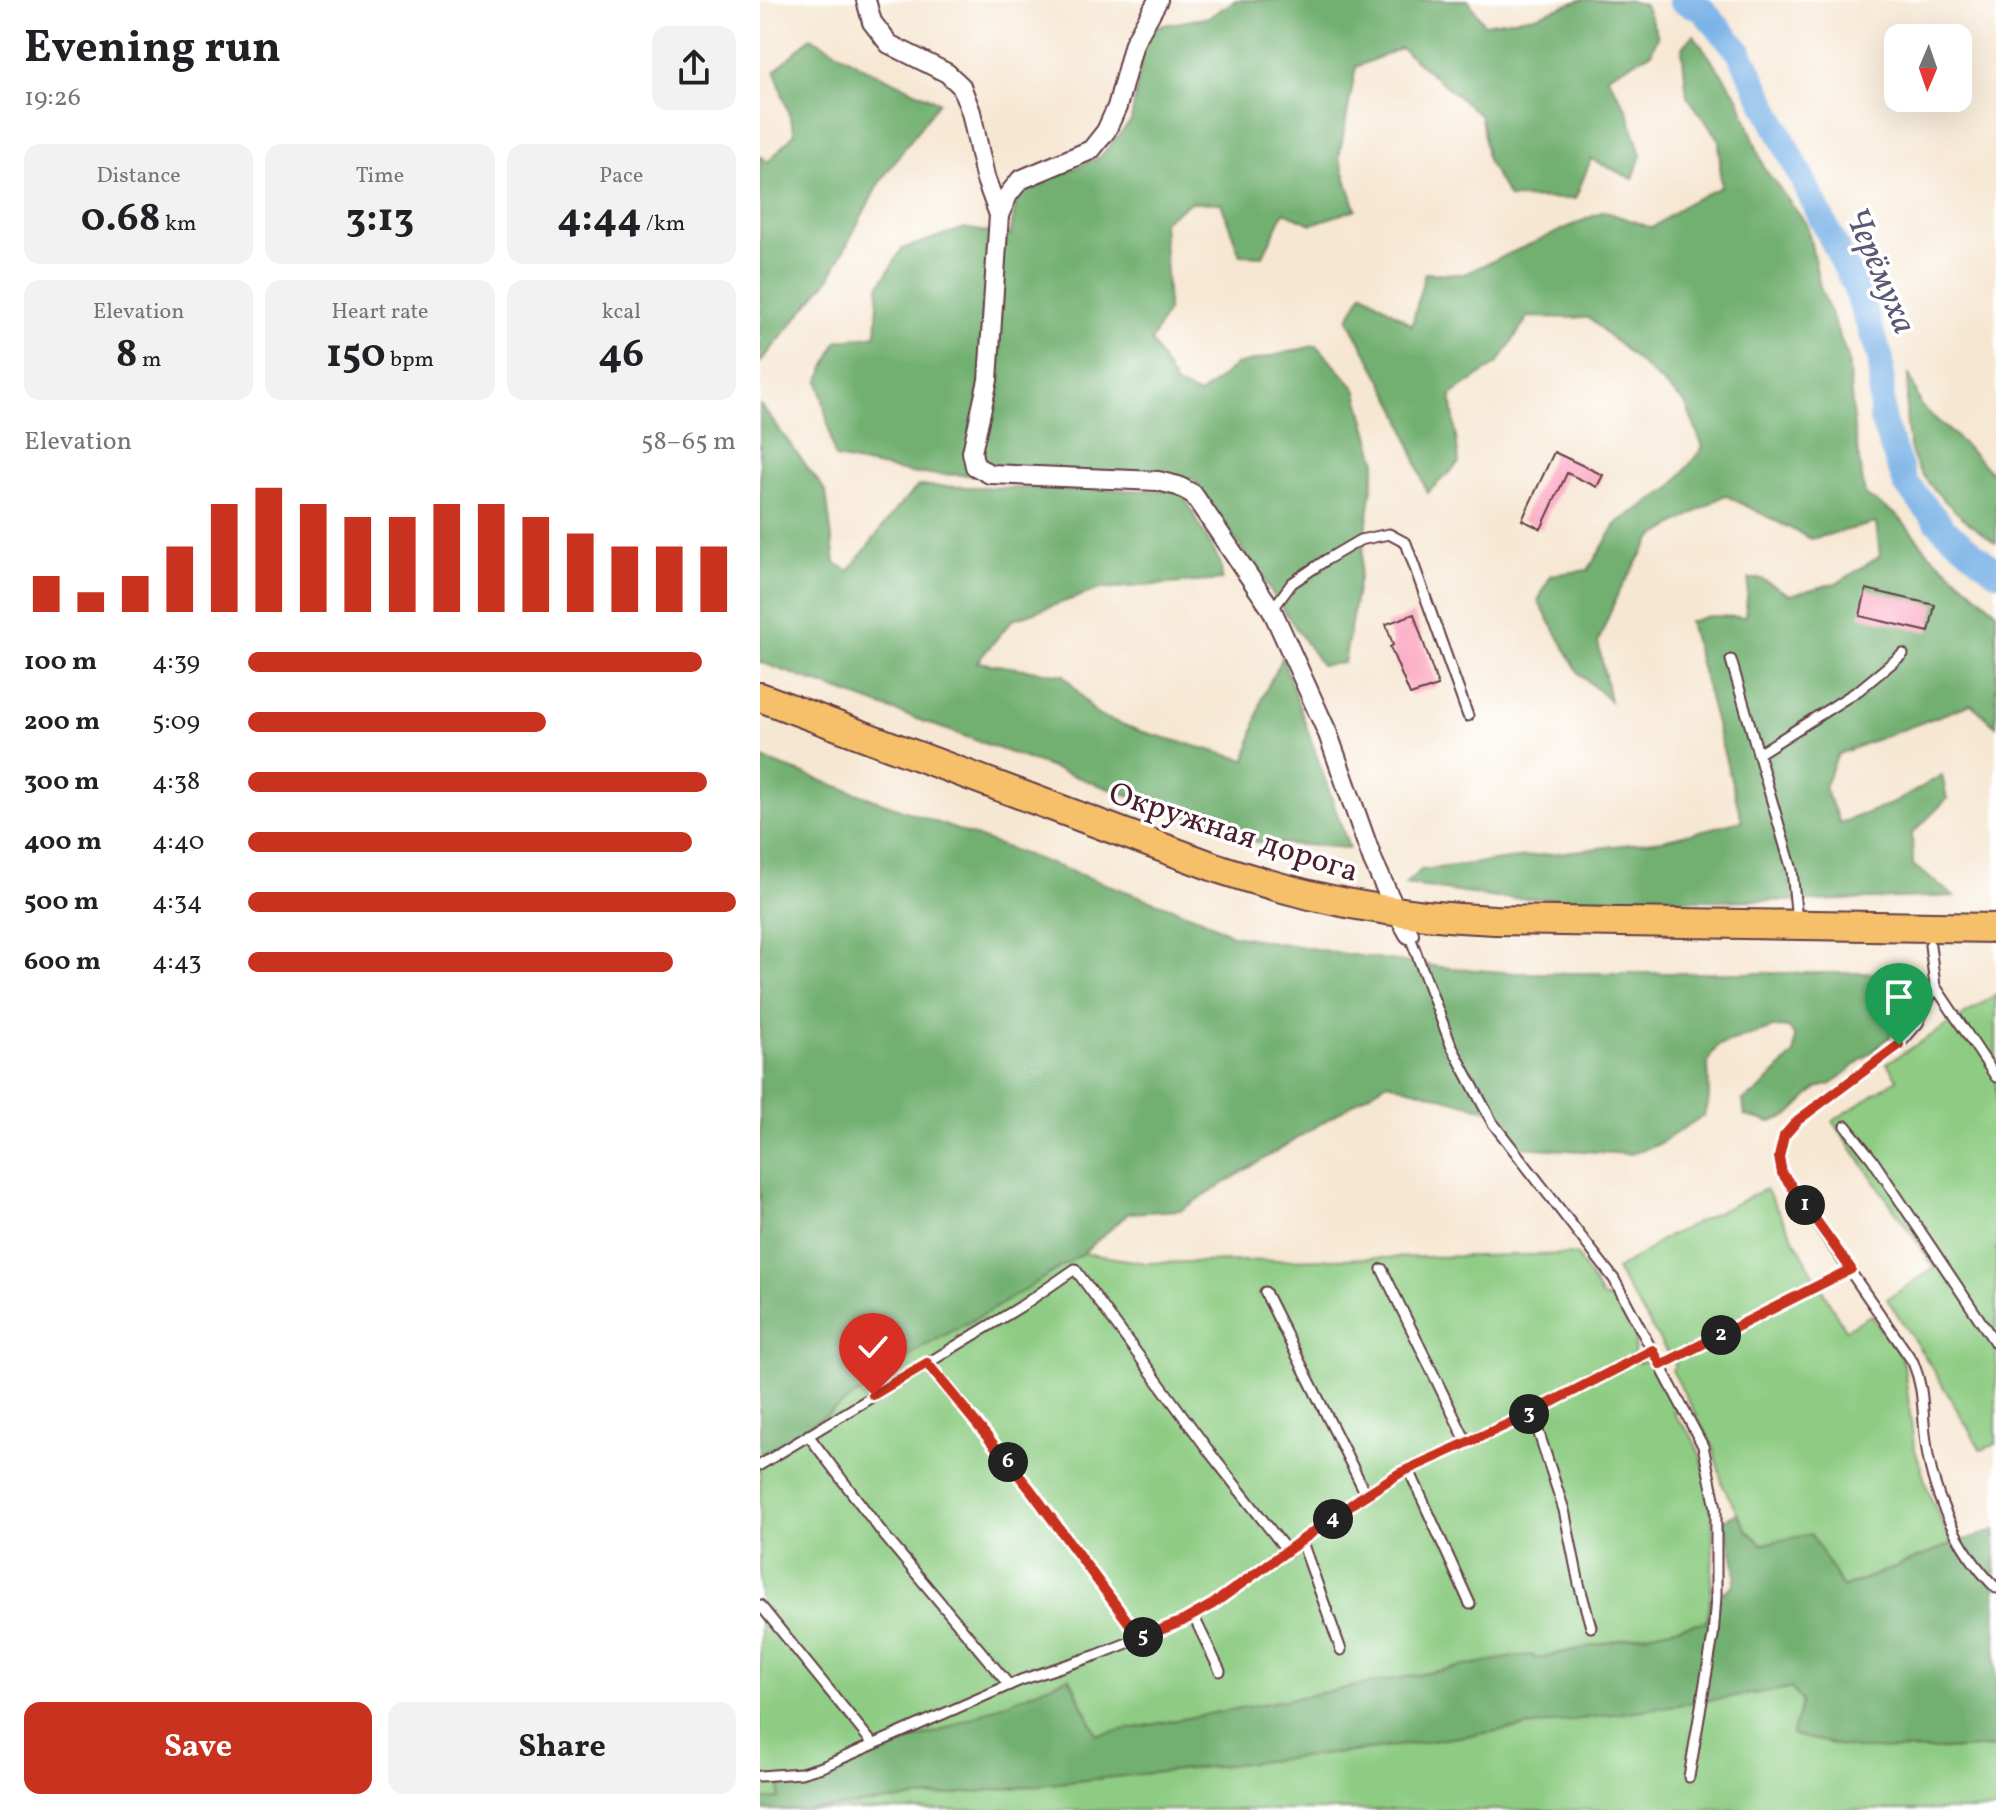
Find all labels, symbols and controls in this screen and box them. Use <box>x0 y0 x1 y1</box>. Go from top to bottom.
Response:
text: Evening run <box>24 19 281 80</box>
north arrow <box>1884 24 1972 112</box>
map controls <box>1884 24 1972 112</box>
button: share <box>652 26 736 110</box>
text: 19:26 <box>24 80 81 116</box>
text: Distance <box>97 161 181 192</box>
text: Time <box>356 161 404 192</box>
text: Pace <box>599 161 643 192</box>
text: 0.68 <box>81 192 161 248</box>
text: 3:13 <box>346 192 414 248</box>
text: 4:44 <box>557 192 641 248</box>
water label: Черёмуха <box>1831 201 1926 342</box>
text: km <box>161 209 196 240</box>
text: /km <box>641 209 685 240</box>
text: Elevation <box>93 297 184 328</box>
text: Heart rate <box>331 297 429 328</box>
text: kcal <box>602 297 641 328</box>
text: 8 <box>116 328 138 384</box>
text: 150 <box>326 328 386 384</box>
text: 46 <box>598 328 644 384</box>
text: m <box>138 345 162 376</box>
text: bpm <box>386 345 434 376</box>
text: Elevation <box>24 424 132 460</box>
text: 58–65 m <box>641 424 736 460</box>
text: 100 m <box>24 644 97 680</box>
text: 4:39 <box>152 644 200 680</box>
text: 200 m <box>24 704 100 740</box>
text: 5:09 <box>152 704 200 740</box>
text: 300 m <box>24 764 100 800</box>
text: 4:38 <box>152 764 200 800</box>
street label: Окружная дорога <box>1103 773 1364 895</box>
text: 400 m <box>24 824 102 860</box>
text: 4:40 <box>152 824 204 860</box>
text: 500 m <box>24 884 99 920</box>
text: 4:34 <box>152 884 203 920</box>
text: 600 m <box>24 944 101 980</box>
text: 4:43 <box>152 944 201 980</box>
pin <box>1865 963 1933 1045</box>
icon: arrive <box>1877 975 1921 1019</box>
pin: 1 <box>1785 1185 1825 1225</box>
text: 1 <box>1801 1189 1809 1220</box>
pin <box>839 1313 907 1395</box>
pin: 2 <box>1701 1315 1741 1355</box>
text: 2 <box>1715 1319 1727 1350</box>
icon: check <box>851 1325 895 1369</box>
pin: 3 <box>1509 1394 1549 1434</box>
text: 3 <box>1523 1398 1535 1429</box>
pin: 6 <box>988 1442 1028 1482</box>
text: 6 <box>1002 1446 1014 1477</box>
pin: 4 <box>1313 1499 1353 1539</box>
text: 4 <box>1326 1503 1340 1534</box>
pin: 5 <box>1123 1617 1163 1657</box>
text: 5 <box>1138 1621 1148 1652</box>
button: Save <box>24 1702 372 1794</box>
button: Share <box>388 1702 736 1794</box>

